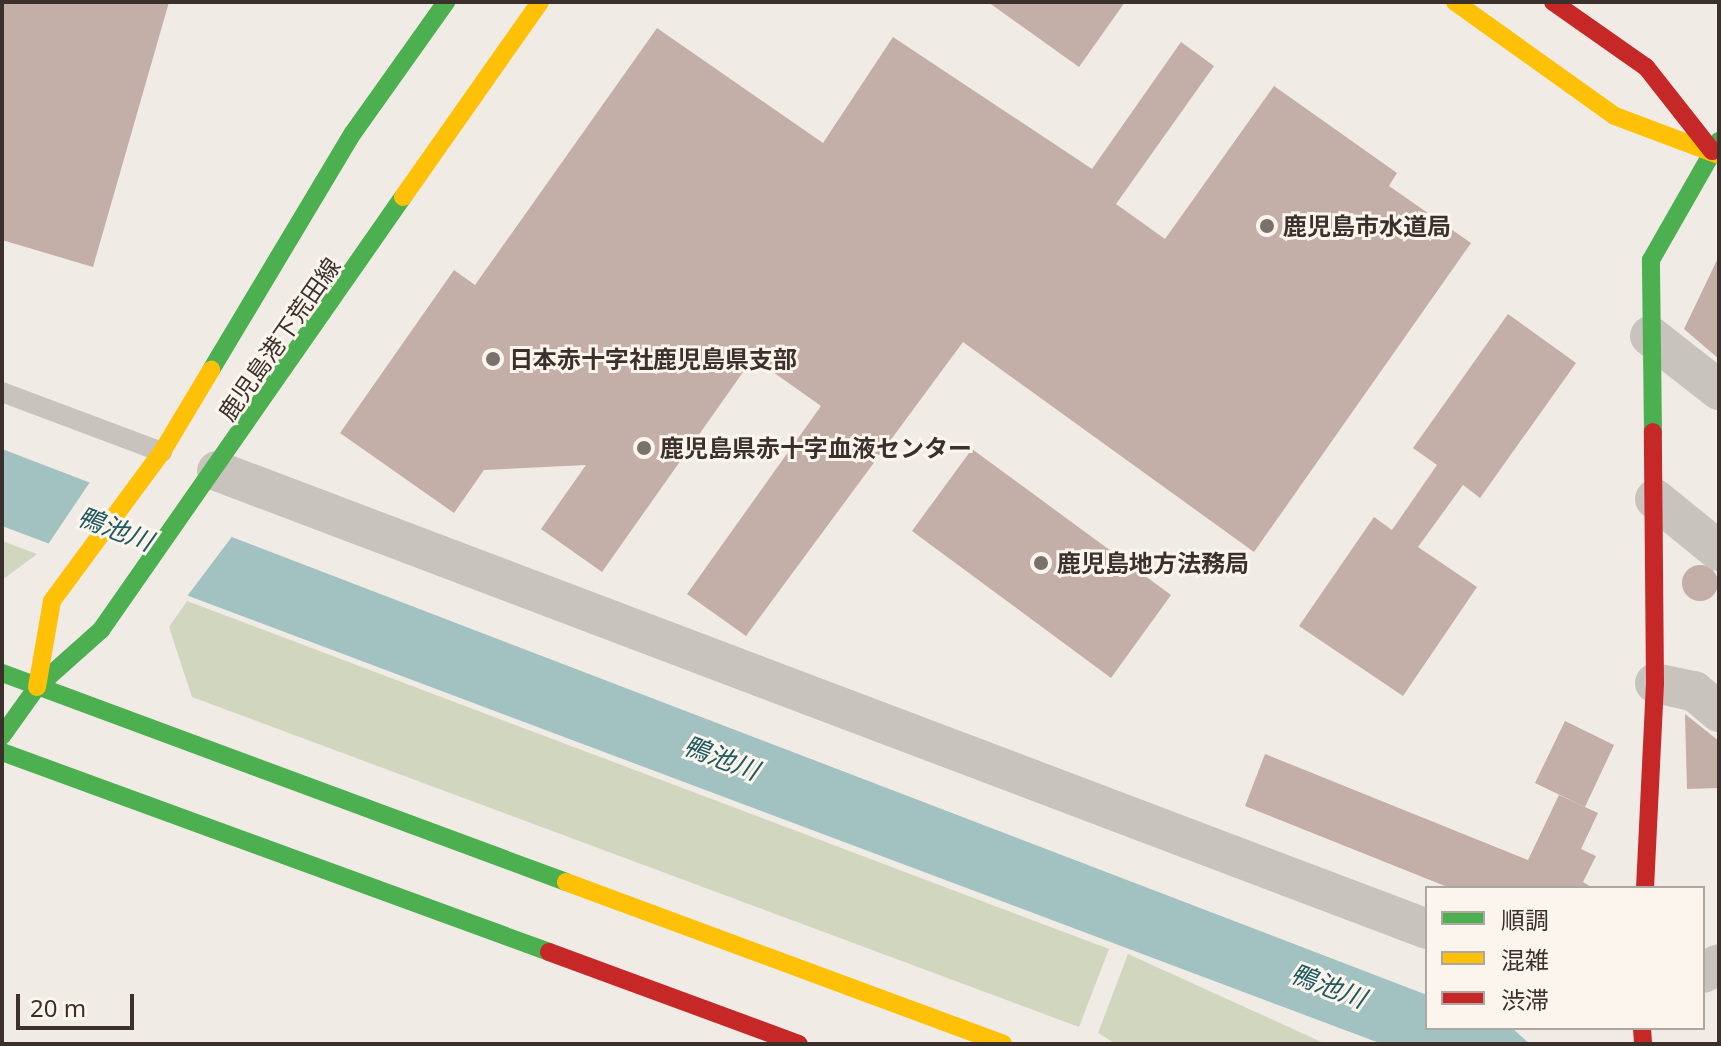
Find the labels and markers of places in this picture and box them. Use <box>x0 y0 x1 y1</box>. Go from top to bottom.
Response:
place label: 鹿児島市水道局 <box>1283 212 1451 240</box>
marker: 鹿児島市水道局 <box>1258 217 1276 235</box>
place label: 日本赤十字社鹿児島県支部 <box>509 345 797 373</box>
marker: 日本赤十字社鹿児島県支部 <box>484 350 502 368</box>
place label: 鹿児島県赤十字血液センター <box>660 434 972 462</box>
marker: 鹿児島県赤十字血液センター <box>635 439 653 457</box>
place label: 鹿児島地方法務局 <box>1057 549 1249 577</box>
marker: 鹿児島地方法務局 <box>1032 554 1050 572</box>

